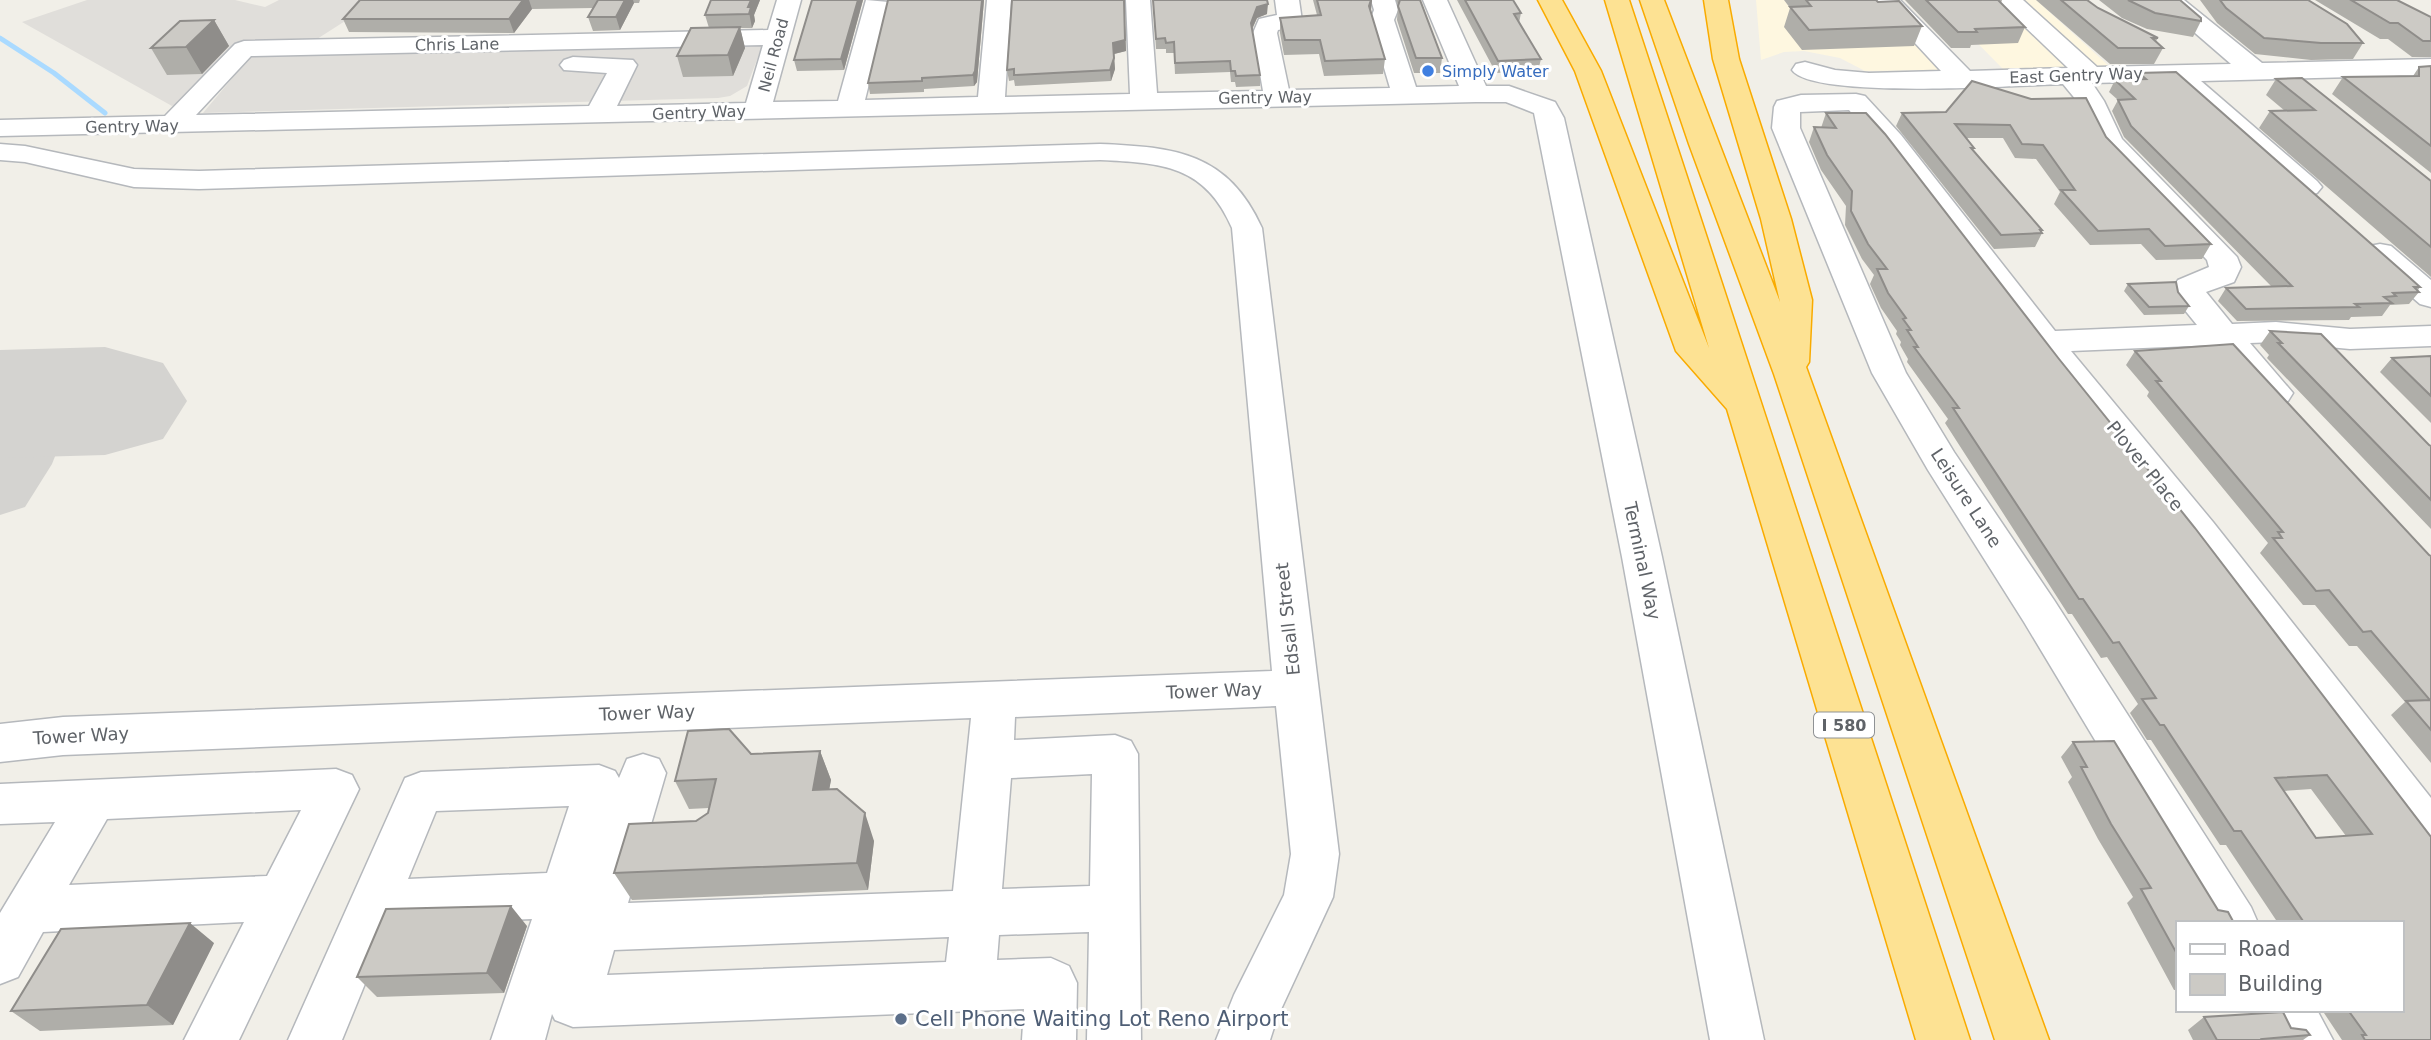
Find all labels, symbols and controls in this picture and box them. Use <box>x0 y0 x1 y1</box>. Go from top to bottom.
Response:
street label: Neil Road <box>754 16 792 94</box>
street label: Chris Lane <box>415 34 499 55</box>
place label: Simply Water <box>1442 62 1549 81</box>
marker: Simply Water <box>1420 63 1436 79</box>
street label: East Gentry Way <box>2009 64 2143 87</box>
street label: Gentry Way <box>1218 87 1312 108</box>
street label: Gentry Way <box>652 101 746 124</box>
street label: Gentry Way <box>85 116 179 137</box>
street label: Plover Place <box>2103 416 2188 515</box>
street label: Leisure Lane <box>1927 444 2006 551</box>
street label: Terminal Way <box>1620 499 1665 622</box>
street label: Edsall Street <box>1271 561 1304 677</box>
street label: Tower Way <box>1165 678 1263 703</box>
street label: Tower Way <box>598 700 696 725</box>
road number: I 580 <box>1814 712 1874 738</box>
street label: Tower Way <box>31 722 130 749</box>
legend <box>2176 921 2403 1012</box>
text: Road <box>2238 937 2291 961</box>
text: Building <box>2238 972 2323 996</box>
place label: Cell Phone Waiting Lot Reno Airport <box>915 1007 1289 1031</box>
marker: Cell Phone Waiting Lot Reno Airport <box>893 1011 909 1027</box>

